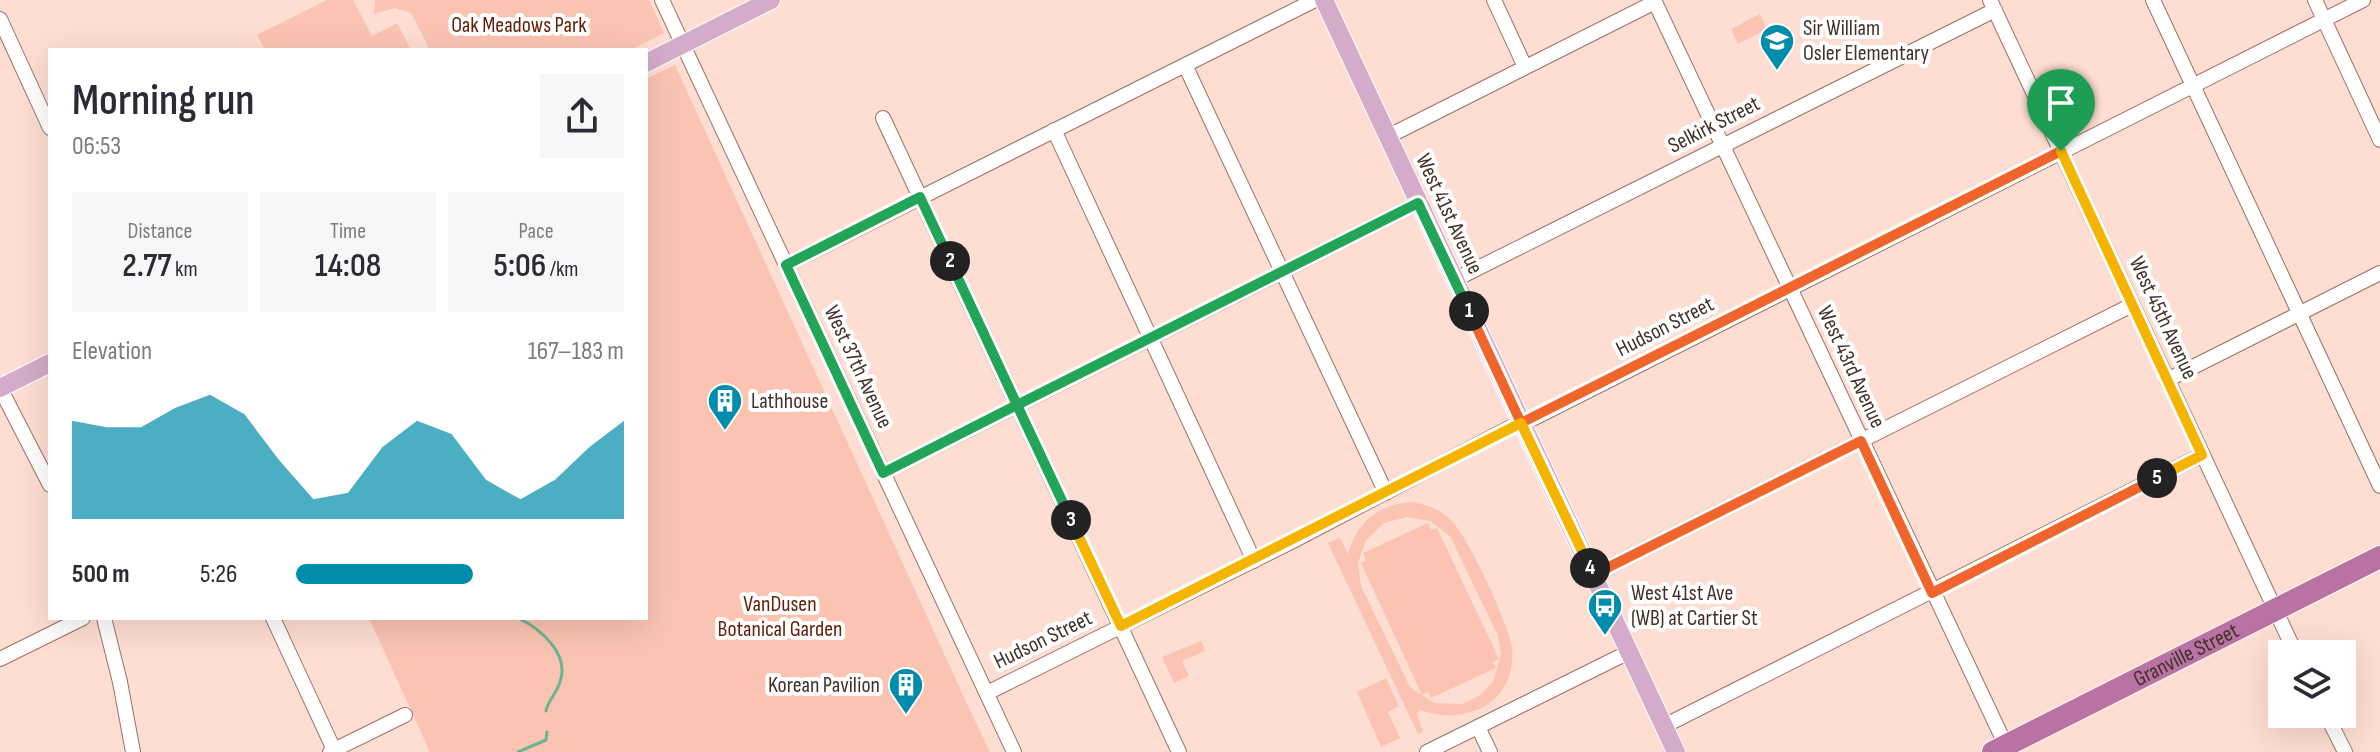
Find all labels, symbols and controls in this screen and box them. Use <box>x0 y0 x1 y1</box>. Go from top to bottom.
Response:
park label: Oak Meadows Park <box>451 12 587 39</box>
place label: Sir William Osler Elementary <box>1803 15 1930 67</box>
school or university icon: Sir William Osler Elementary <box>1758 22 1796 72</box>
pin <box>2027 69 2095 151</box>
text: Morning run <box>72 74 255 127</box>
button: share <box>540 74 624 158</box>
icon: arrive <box>2039 81 2083 125</box>
street label: Selkirk Street <box>1664 90 1765 160</box>
text: 06:53 <box>72 131 121 162</box>
street label: West 41st Avenue <box>1409 149 1489 279</box>
text: Distance <box>128 218 192 245</box>
text: Time <box>330 218 366 245</box>
text: Pace <box>518 218 554 245</box>
pin: 2 <box>930 241 970 281</box>
text: 2.77 <box>122 245 172 286</box>
text: 14:08 <box>315 245 381 286</box>
text: 5:06 <box>494 245 546 286</box>
text: 2 <box>945 247 955 274</box>
street label: West 45th Avenue <box>2123 252 2203 384</box>
text: km <box>172 256 198 283</box>
text: /km <box>546 256 578 283</box>
pin: 1 <box>1449 291 1489 331</box>
street label: Hudson Street <box>1612 291 1719 363</box>
text: 1 <box>1465 297 1473 324</box>
street label: West 37th Avenue <box>818 301 898 433</box>
street label: West 43rd Avenue <box>1811 302 1891 432</box>
text: Elevation <box>72 336 152 367</box>
text: 167–183 m <box>528 336 624 367</box>
building icon: Lathhouse <box>706 382 744 432</box>
place label: Lathhouse <box>751 388 828 415</box>
pin: 5 <box>2137 458 2177 498</box>
text: 5 <box>2152 464 2162 491</box>
pin: 3 <box>1051 500 1091 540</box>
text: 3 <box>1066 506 1076 533</box>
pin: 4 <box>1570 548 1610 588</box>
text: 4 <box>1585 554 1595 581</box>
text: 500 m <box>72 559 129 590</box>
text: 5:26 <box>200 559 237 590</box>
place label: West 41st Ave (WB) at Cartier St <box>1631 580 1758 632</box>
bus stop icon: West 41st Ave (WB) at Cartier St <box>1586 587 1624 637</box>
park label: VanDusen Botanical Garden <box>718 591 842 643</box>
street label: Hudson Street <box>989 605 1097 675</box>
street label: Granville Street <box>2129 617 2243 693</box>
map controls <box>2268 640 2356 728</box>
button: layers <box>2268 640 2356 728</box>
building icon: Korean Pavilion <box>887 666 925 716</box>
place label: Korean Pavilion <box>768 672 880 699</box>

